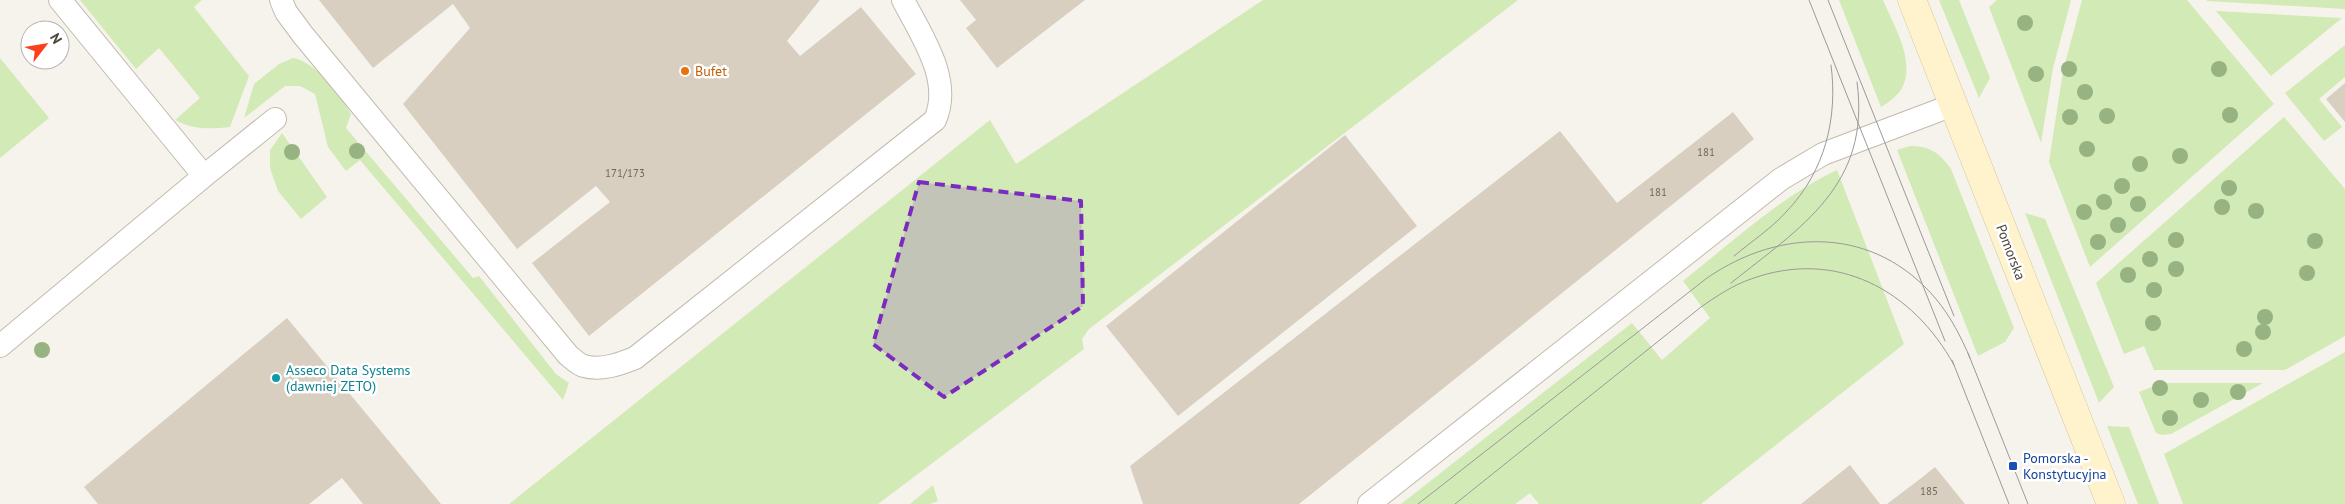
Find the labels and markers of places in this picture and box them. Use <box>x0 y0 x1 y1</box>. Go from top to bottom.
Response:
place label: Bufet <box>695 62 727 80</box>
marker: Bufet <box>679 65 691 77</box>
place label: Asseco Data Systems (dawniej ZETO) <box>286 361 411 395</box>
marker: Asseco Data Systems (dawniej ZETO) <box>270 372 282 384</box>
place label: Pomorska - Konstytucyjna <box>2023 449 2107 483</box>
marker: Pomorska - Konstytucyjna <box>2007 460 2019 472</box>

